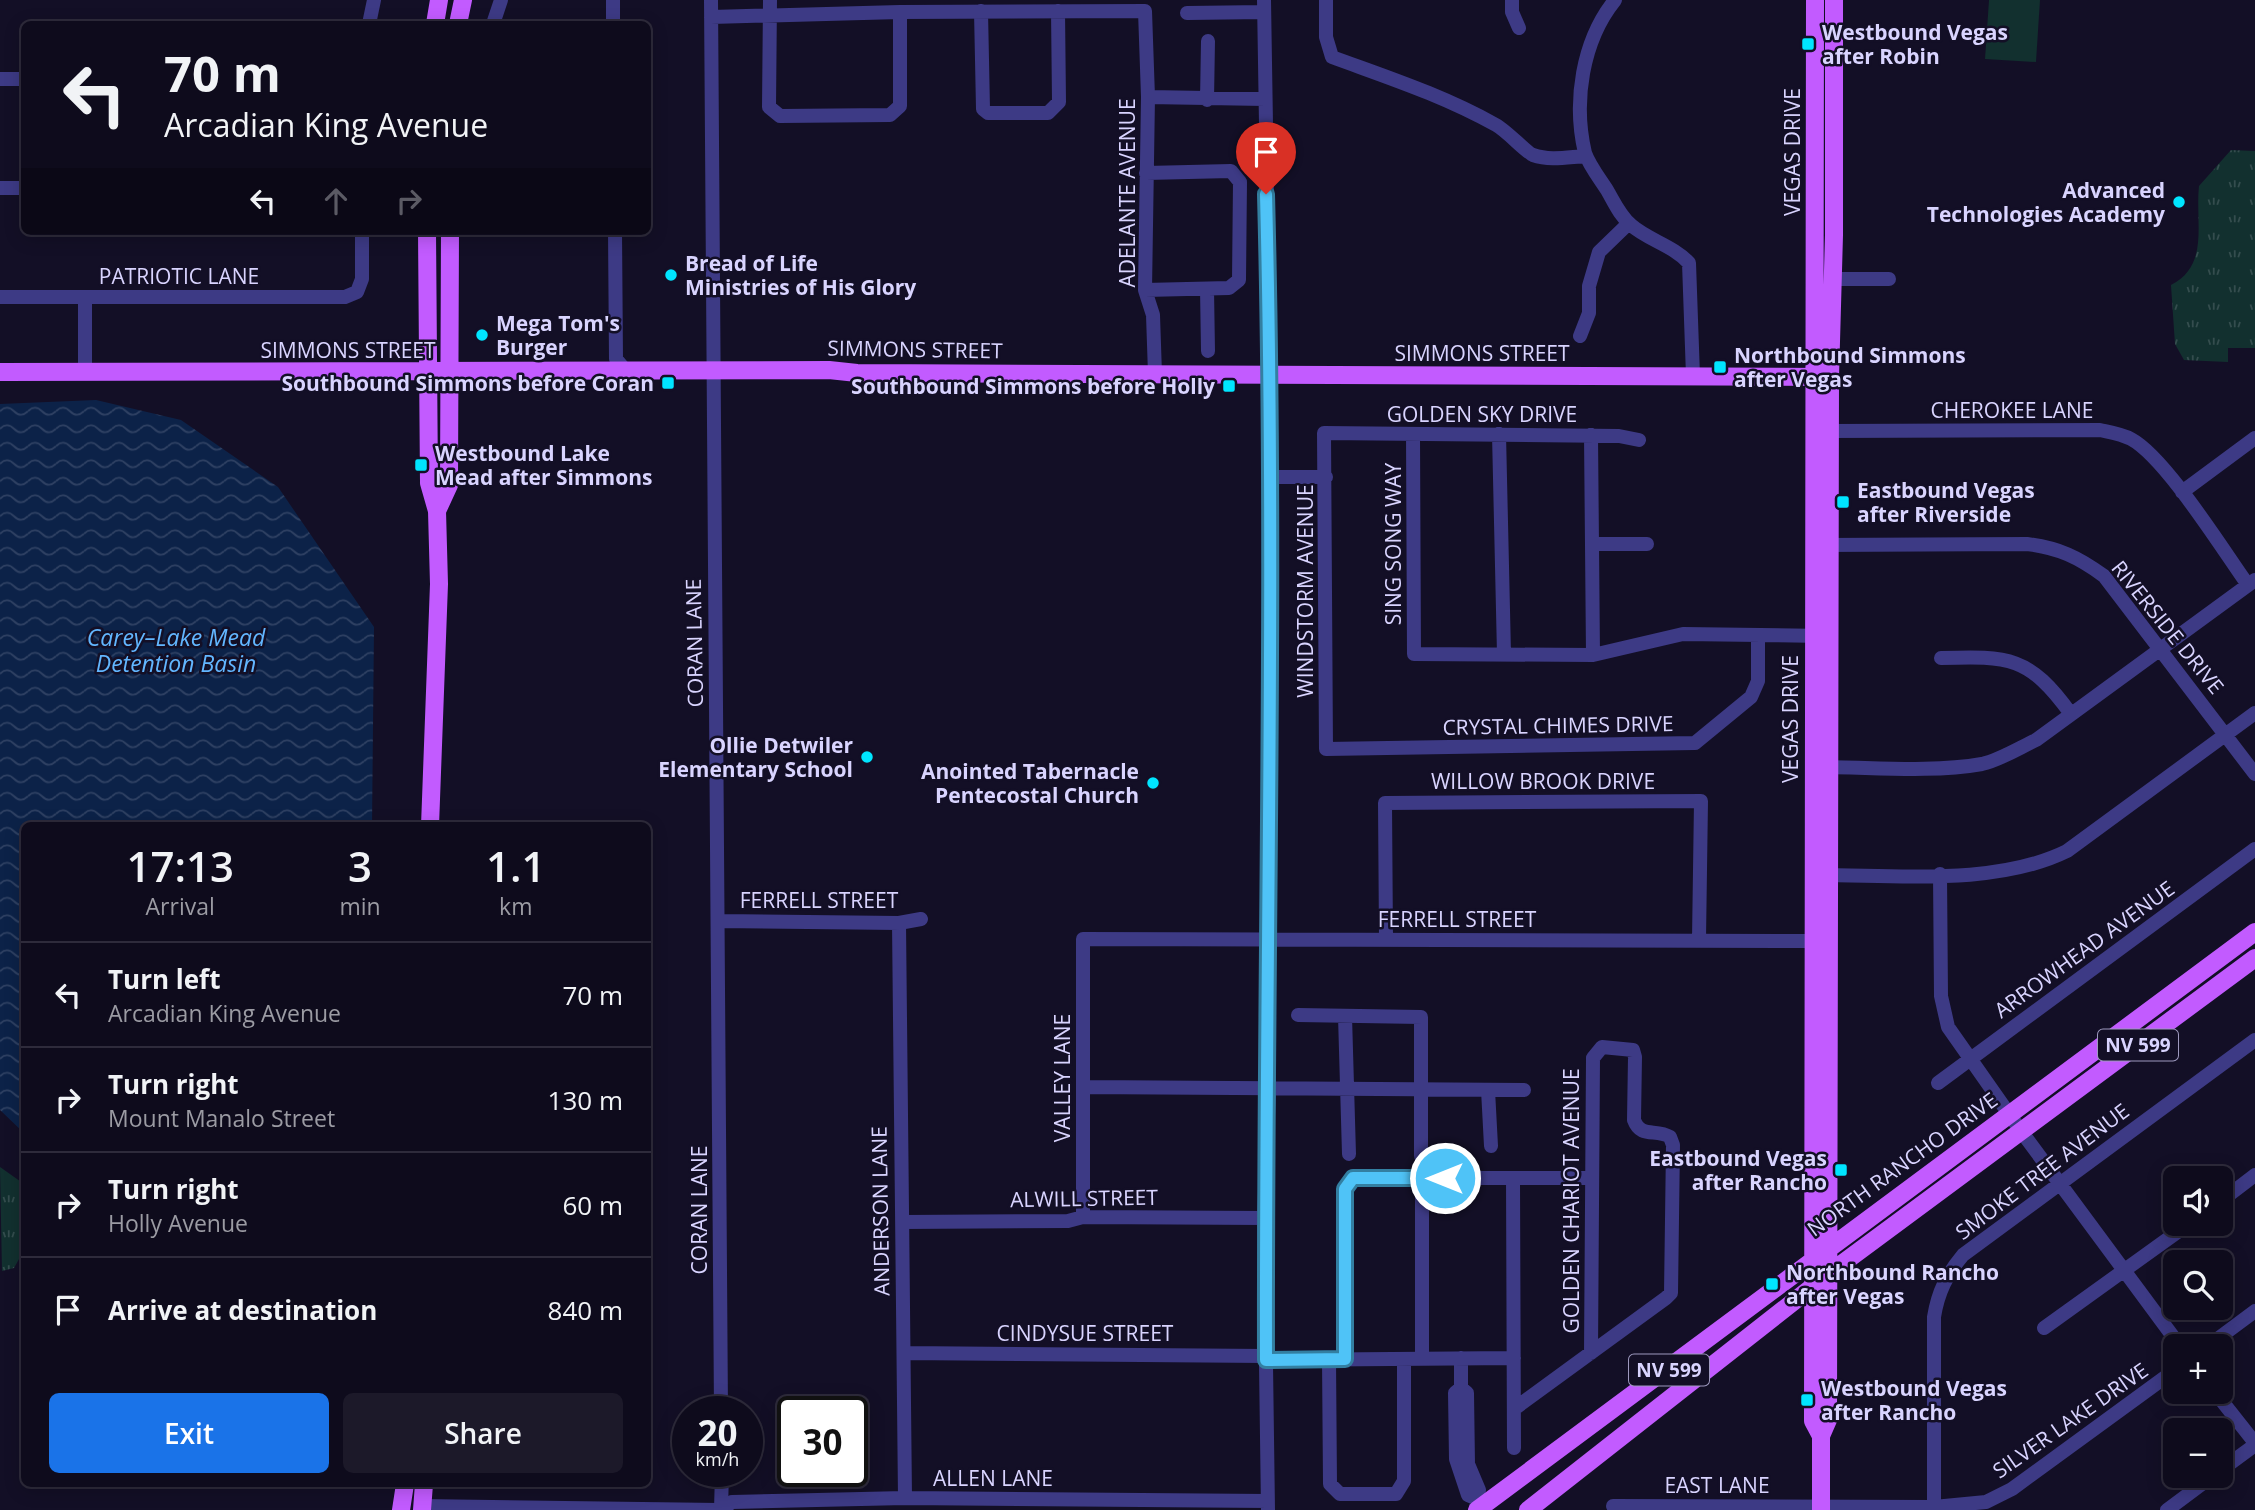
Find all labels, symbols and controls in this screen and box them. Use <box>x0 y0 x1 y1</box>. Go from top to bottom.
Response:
place label: Westbound Vegas after Robin <box>1822 18 2008 70</box>
marker: Westbound Vegas after Robin <box>1800 36 1816 52</box>
text: 70 m <box>164 40 281 106</box>
icon: left <box>49 49 140 140</box>
street label: VEGAS DRIVE <box>1778 88 1806 216</box>
street label: ADELANTE AVENUE <box>1113 98 1141 288</box>
text: Arcadian King Avenue <box>164 103 488 146</box>
pin <box>1236 122 1296 194</box>
icon: arrive <box>1247 133 1285 171</box>
place label: Advanced Technologies Academy <box>1927 176 2165 228</box>
icon: left <box>244 182 282 220</box>
icon: ahead <box>317 182 355 220</box>
icon: right <box>390 182 428 220</box>
marker: Advanced Technologies Academy <box>2171 194 2187 210</box>
place label: Bread of Life Ministries of His Glory <box>685 249 916 301</box>
street label: PATRIOTIC LANE <box>99 262 259 290</box>
marker: Bread of Life Ministries of His Glory <box>663 267 679 283</box>
place label: Mega Tom's Burger <box>496 309 620 361</box>
marker: Mega Tom's Burger <box>474 327 490 343</box>
street label: SIMMONS STREET <box>827 333 1003 365</box>
street label: SIMMONS STREET <box>260 336 436 364</box>
street label: SIMMONS STREET <box>1394 339 1570 367</box>
place label: Northbound Simmons after Vegas <box>1734 341 1966 393</box>
marker: Northbound Simmons after Vegas <box>1712 359 1728 375</box>
place label: Southbound Simmons before Coran <box>282 369 654 397</box>
place label: Southbound Simmons before Holly <box>851 372 1215 400</box>
marker: Southbound Simmons before Coran <box>660 375 676 391</box>
marker: Southbound Simmons before Holly <box>1221 378 1237 394</box>
street label: CHEROKEE LANE <box>1930 396 2094 424</box>
street label: GOLDEN SKY DRIVE <box>1387 400 1577 428</box>
place label: Westbound Lake Mead after Simmons <box>435 439 652 491</box>
marker: Westbound Lake Mead after Simmons <box>413 457 429 473</box>
street label: SING SONG WAY <box>1379 462 1407 625</box>
place label: Eastbound Vegas after Riverside <box>1857 476 2035 528</box>
street label: WINDSTORM AVENUE <box>1291 484 1319 698</box>
marker: Eastbound Vegas after Riverside <box>1835 494 1851 510</box>
street label: RIVERSIDE DRIVE <box>2106 554 2230 700</box>
street label: CORAN LANE <box>679 578 709 708</box>
water label: Carey–Lake Mead Detention Basin <box>87 621 266 679</box>
street label: VEGAS DRIVE <box>1776 655 1804 783</box>
street label: CRYSTAL CHIMES DRIVE <box>1442 709 1674 741</box>
place label: Ollie Detwiler Elementary School <box>658 731 853 783</box>
marker: Ollie Detwiler Elementary School <box>859 749 875 765</box>
place label: Anointed Tabernacle Pentecostal Church <box>921 757 1139 809</box>
street label: WILLOW BROOK DRIVE <box>1431 767 1655 795</box>
marker: Anointed Tabernacle Pentecostal Church <box>1145 775 1161 791</box>
text: 17:13 <box>126 837 234 894</box>
text: 3 <box>348 837 372 894</box>
text: 1.1 <box>486 837 546 894</box>
street label: ARROWHEAD AVENUE <box>1988 874 2180 1024</box>
street label: FERRELL STREET <box>740 886 899 914</box>
text: Arrival <box>146 890 215 922</box>
text: min <box>339 890 381 922</box>
text: km <box>499 890 532 922</box>
street label: FERRELL STREET <box>1378 905 1537 933</box>
text: Turn left <box>108 961 220 997</box>
icon: left <box>49 976 87 1014</box>
text: 70 m <box>562 977 623 1013</box>
text: Arcadian King Avenue <box>108 997 341 1029</box>
street label: VALLEY LANE <box>1048 1014 1076 1142</box>
road number: NV 599 <box>2098 1030 2178 1060</box>
text: Turn right <box>108 1066 239 1102</box>
street label: GOLDEN CHARIOT AVENUE <box>1557 1068 1585 1334</box>
icon: right <box>49 1081 87 1119</box>
text: 130 m <box>548 1082 623 1118</box>
street label: NORTH RANCHO DRIVE <box>1801 1086 2003 1242</box>
street label: SMOKE TREE AVENUE <box>1950 1097 2134 1245</box>
text: Mount Manalo Street <box>108 1102 335 1134</box>
street label: ANDERSON LANE <box>865 1126 895 1296</box>
position arrow <box>1408 1141 1482 1215</box>
place label: Eastbound Vegas after Rancho <box>1649 1144 1827 1196</box>
street label: CORAN LANE <box>685 1146 713 1274</box>
marker: Eastbound Vegas after Rancho <box>1833 1162 1849 1178</box>
map controls <box>2163 1166 2233 1488</box>
button: sound <box>2163 1166 2233 1236</box>
text: Turn right <box>108 1171 239 1207</box>
street label: ALWILL STREET <box>1010 1183 1159 1213</box>
icon: right <box>49 1186 87 1224</box>
text: 60 m <box>562 1187 623 1223</box>
text: Holly Avenue <box>108 1207 248 1239</box>
button: search <box>2163 1250 2233 1320</box>
place label: Northbound Rancho after Vegas <box>1786 1258 1999 1310</box>
marker: Northbound Rancho after Vegas <box>1764 1276 1780 1292</box>
icon: arrive <box>49 1291 87 1329</box>
text: Arrive at destination <box>108 1292 377 1328</box>
text: 840 m <box>548 1292 623 1328</box>
street label: CINDYSUE STREET <box>997 1319 1174 1347</box>
button: + <box>2163 1334 2233 1404</box>
road number: NV 599 <box>1629 1354 1709 1386</box>
street label: SILVER LAKE DRIVE <box>1987 1356 2153 1484</box>
place label: Westbound Vegas after Rancho <box>1821 1374 2007 1426</box>
marker: Westbound Vegas after Rancho <box>1799 1392 1815 1408</box>
button: Exit <box>49 1393 329 1473</box>
button: Share <box>343 1393 623 1473</box>
speed limit sign: 30 <box>777 1396 868 1487</box>
text: 20 <box>697 1409 738 1456</box>
button: − <box>2163 1418 2233 1488</box>
text: km/h <box>696 1447 739 1471</box>
street label: ALLEN LANE <box>933 1464 1053 1492</box>
street label: EAST LANE <box>1664 1471 1770 1499</box>

